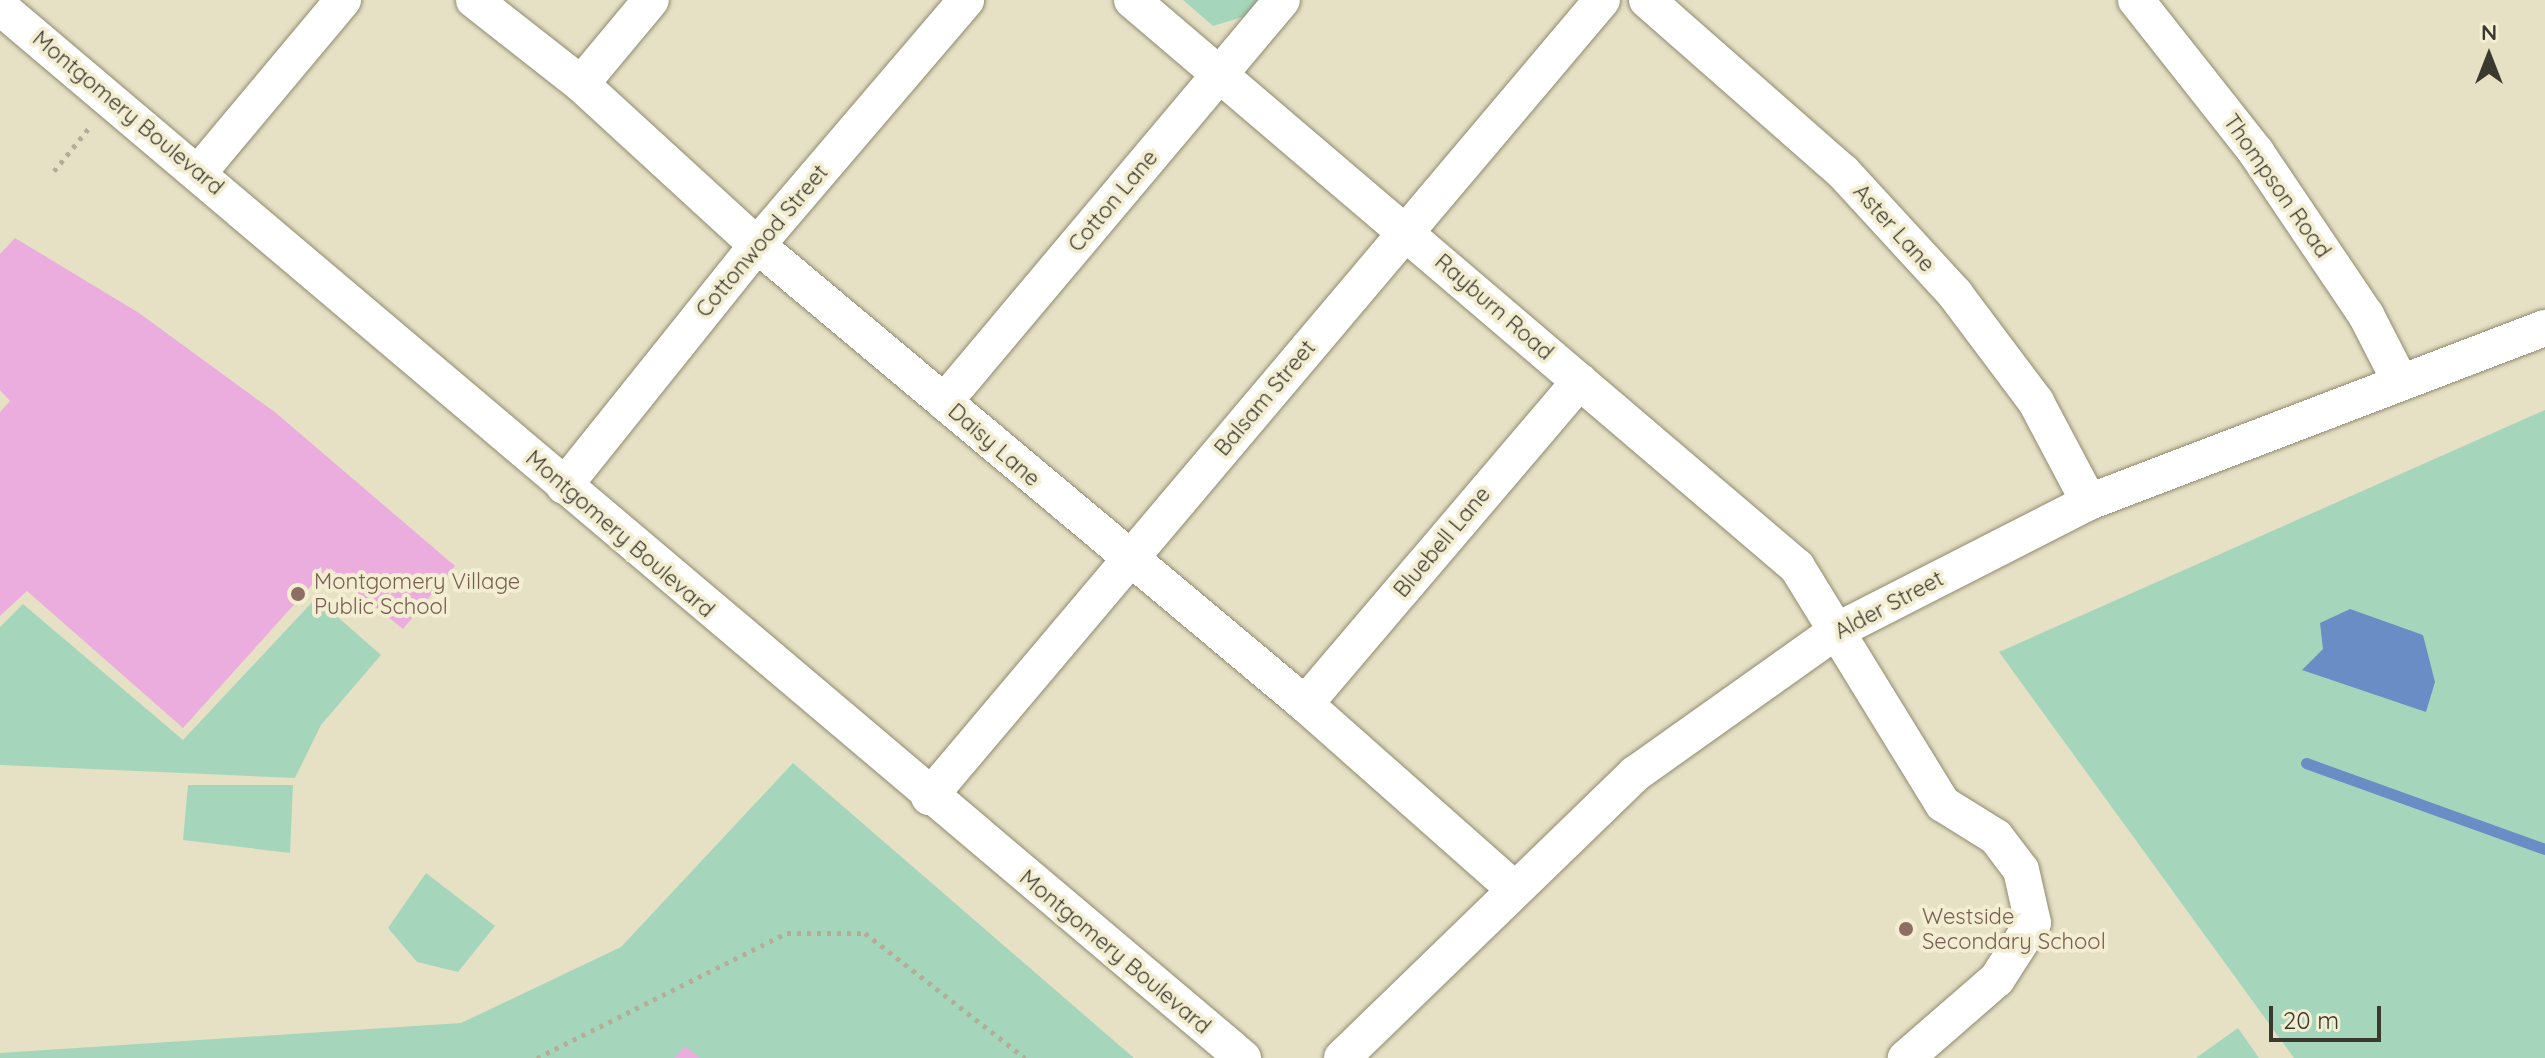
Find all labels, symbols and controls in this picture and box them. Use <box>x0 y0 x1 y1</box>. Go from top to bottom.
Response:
north arrow <box>2449 16 2529 96</box>
text: N <box>2481 18 2497 46</box>
street label: Montgomery Boulevard <box>27 25 229 201</box>
street label: Thompson Road <box>2218 109 2336 263</box>
street label: Cotton Lane <box>1063 145 1163 257</box>
street label: Cottonwood Street <box>690 159 834 323</box>
street label: Aster Lane <box>1848 179 1940 277</box>
street label: Rayburn Road <box>1429 248 1559 366</box>
street label: Balsam Street <box>1209 335 1321 461</box>
street label: Daisy Lane <box>943 398 1045 492</box>
street label: Montgomery Boulevard <box>520 445 720 623</box>
street label: Bluebell Lane <box>1388 481 1496 603</box>
street label: Alder Street <box>1830 565 1948 645</box>
place label: Montgomery Village Public School <box>314 568 520 620</box>
marker: Montgomery Village Public School <box>289 585 307 603</box>
street label: Montgomery Boulevard <box>1014 864 1216 1040</box>
place label: Westside Secondary School <box>1922 903 2106 954</box>
marker: Westside Secondary School <box>1897 920 1915 938</box>
scale bar <box>2273 990 2385 1040</box>
text: 20 m <box>2283 1005 2339 1035</box>

